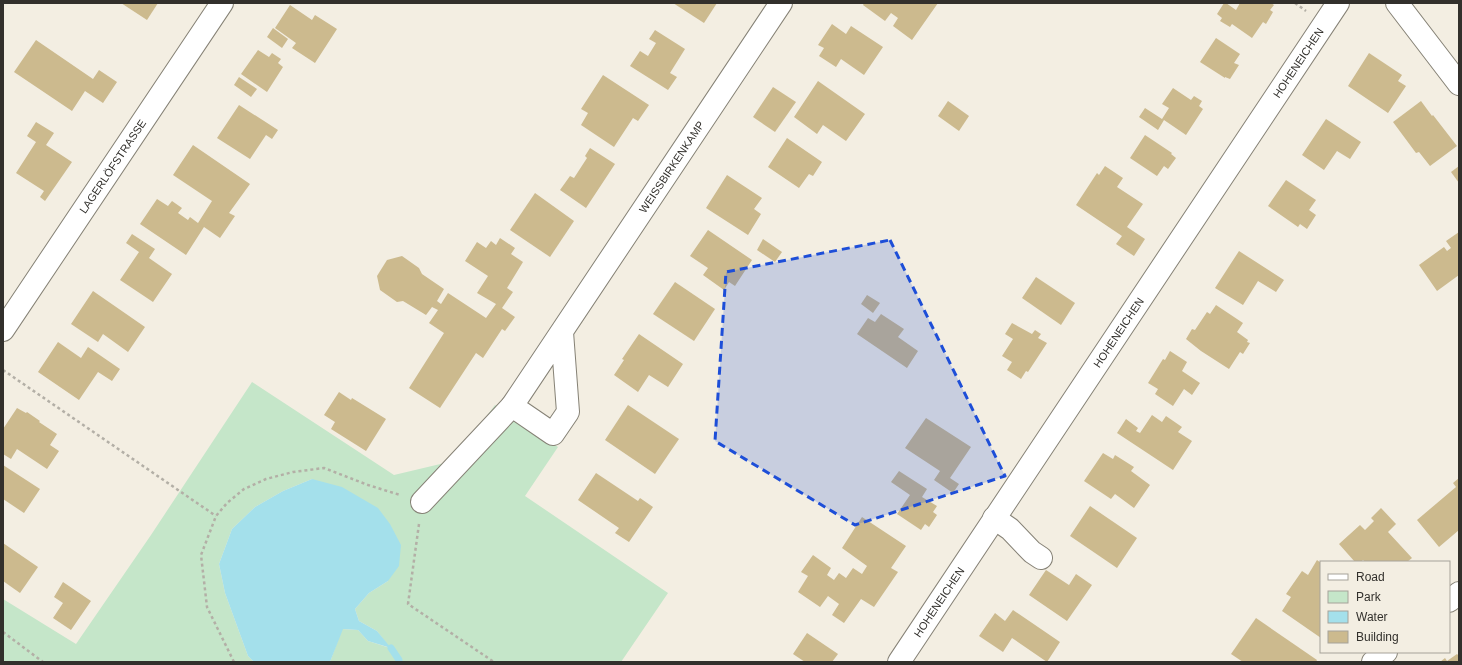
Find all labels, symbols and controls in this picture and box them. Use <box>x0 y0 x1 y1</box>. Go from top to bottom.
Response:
street label: HOHENEICHEN <box>1271 26 1326 100</box>
street label: LAGERLÖFSTRASSE <box>77 117 148 215</box>
street label: WEISSBIRKENKAMP <box>637 119 706 215</box>
street label: HOHENEICHEN <box>1091 295 1146 370</box>
legend <box>1320 561 1450 653</box>
street label: HOHENEICHEN <box>911 565 966 639</box>
text: Road <box>1356 570 1385 584</box>
text: Park <box>1356 590 1382 604</box>
text: Water <box>1356 610 1388 624</box>
text: Building <box>1356 630 1399 644</box>

